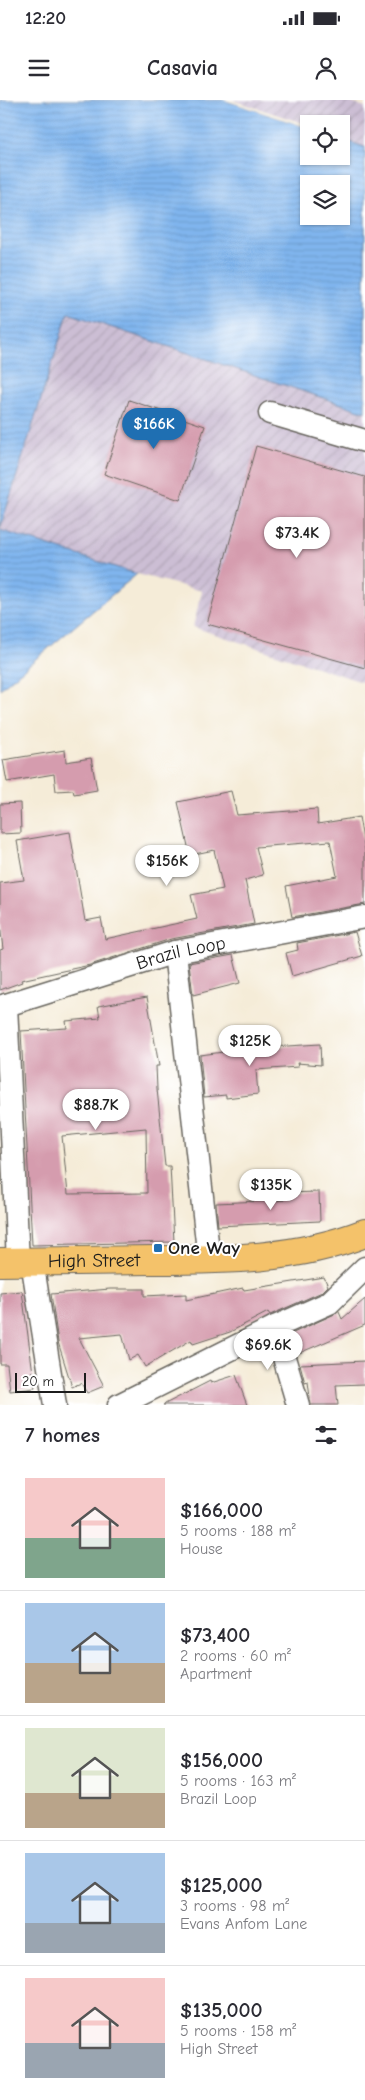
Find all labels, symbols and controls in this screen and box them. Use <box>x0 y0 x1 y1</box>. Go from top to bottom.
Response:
text: 12:20 <box>25 7 66 29</box>
icon: menu <box>25 54 53 82</box>
icon: person <box>312 54 340 82</box>
text: Casavia <box>147 55 218 81</box>
map controls <box>300 115 350 225</box>
button: locate <box>300 115 350 165</box>
button: layers <box>300 175 350 225</box>
pin: $166K <box>119 408 189 450</box>
text: $166K <box>133 415 175 433</box>
pin: $73.4K <box>256 516 338 559</box>
text: $73.4K <box>275 524 319 542</box>
pin: $156K <box>132 844 202 887</box>
text: $156K <box>146 852 188 870</box>
street label: Brazil Loop <box>133 932 227 975</box>
pin: $125K <box>215 1024 285 1067</box>
text: $125K <box>229 1032 271 1050</box>
pin: $88.7K <box>55 1088 137 1131</box>
text: $88.7K <box>73 1096 119 1114</box>
pin: $135K <box>236 1168 306 1211</box>
text: $135K <box>250 1176 292 1194</box>
place label: One Way <box>168 1237 240 1259</box>
marker: One Way <box>152 1242 164 1254</box>
street label: High Street <box>48 1249 141 1272</box>
pin: $69.6K <box>227 1328 309 1371</box>
text: $69.6K <box>245 1336 291 1354</box>
scale bar <box>15 1370 86 1393</box>
text: 20 m <box>22 1373 54 1390</box>
icon: filters <box>312 1421 340 1449</box>
text: 7 homes <box>25 1423 100 1447</box>
icon: home <box>65 1498 125 1558</box>
text: $166,000 <box>180 1498 263 1522</box>
text: 5 rooms · 188 m² <box>180 1522 296 1540</box>
text: House <box>180 1540 223 1558</box>
icon: home <box>65 1623 125 1683</box>
text: $73,400 <box>180 1623 250 1647</box>
text: 2 rooms · 60 m² <box>180 1647 291 1665</box>
text: Apartment <box>180 1665 252 1683</box>
icon: home <box>65 1748 125 1808</box>
text: $156,000 <box>180 1748 263 1772</box>
text: 5 rooms · 163 m² <box>180 1772 296 1790</box>
text: Brazil Loop <box>180 1790 257 1808</box>
icon: home <box>65 1873 125 1933</box>
text: $125,000 <box>180 1873 263 1897</box>
text: 3 rooms · 98 m² <box>180 1897 289 1915</box>
text: Evans Anfom Lane <box>180 1915 307 1933</box>
icon: home <box>65 1998 125 2058</box>
text: $135,000 <box>180 1998 262 2022</box>
text: 5 rooms · 158 m² <box>180 2022 296 2040</box>
text: High Street <box>180 2040 258 2058</box>

